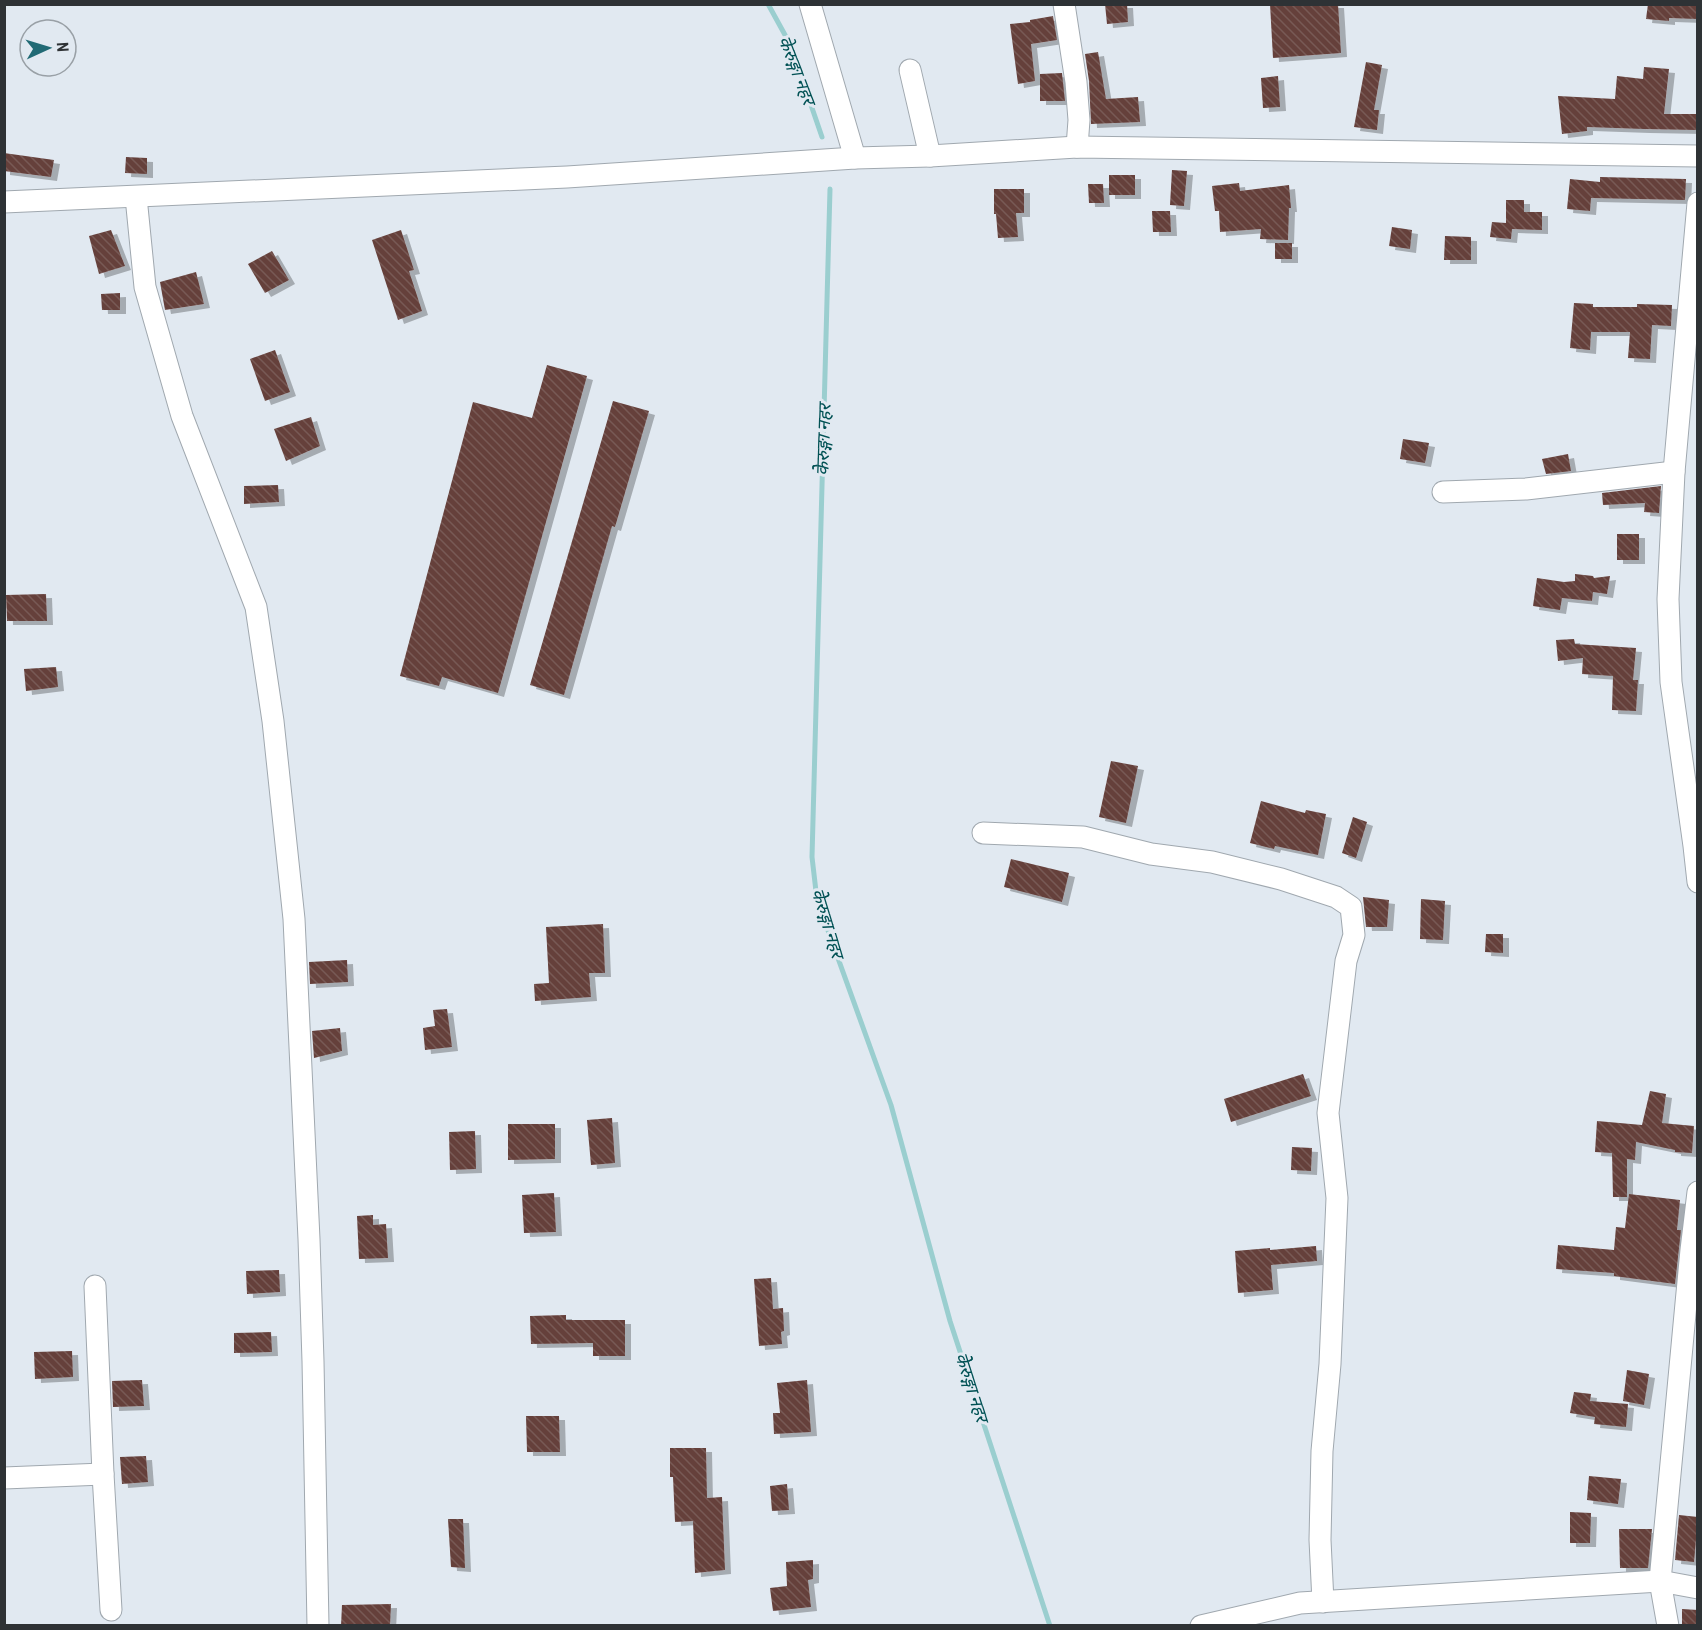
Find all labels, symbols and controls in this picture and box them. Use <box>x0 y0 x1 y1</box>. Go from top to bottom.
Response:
north arrow <box>18 18 78 78</box>
water label: केरुङ्गा नहर <box>774 33 821 111</box>
text: N <box>53 41 72 53</box>
water label: केेरुङ्गा नहर <box>811 400 835 476</box>
water label: केेरुङ्गा नहर <box>807 886 850 964</box>
water label: केेरुङ्गा नहर <box>951 1350 994 1428</box>

